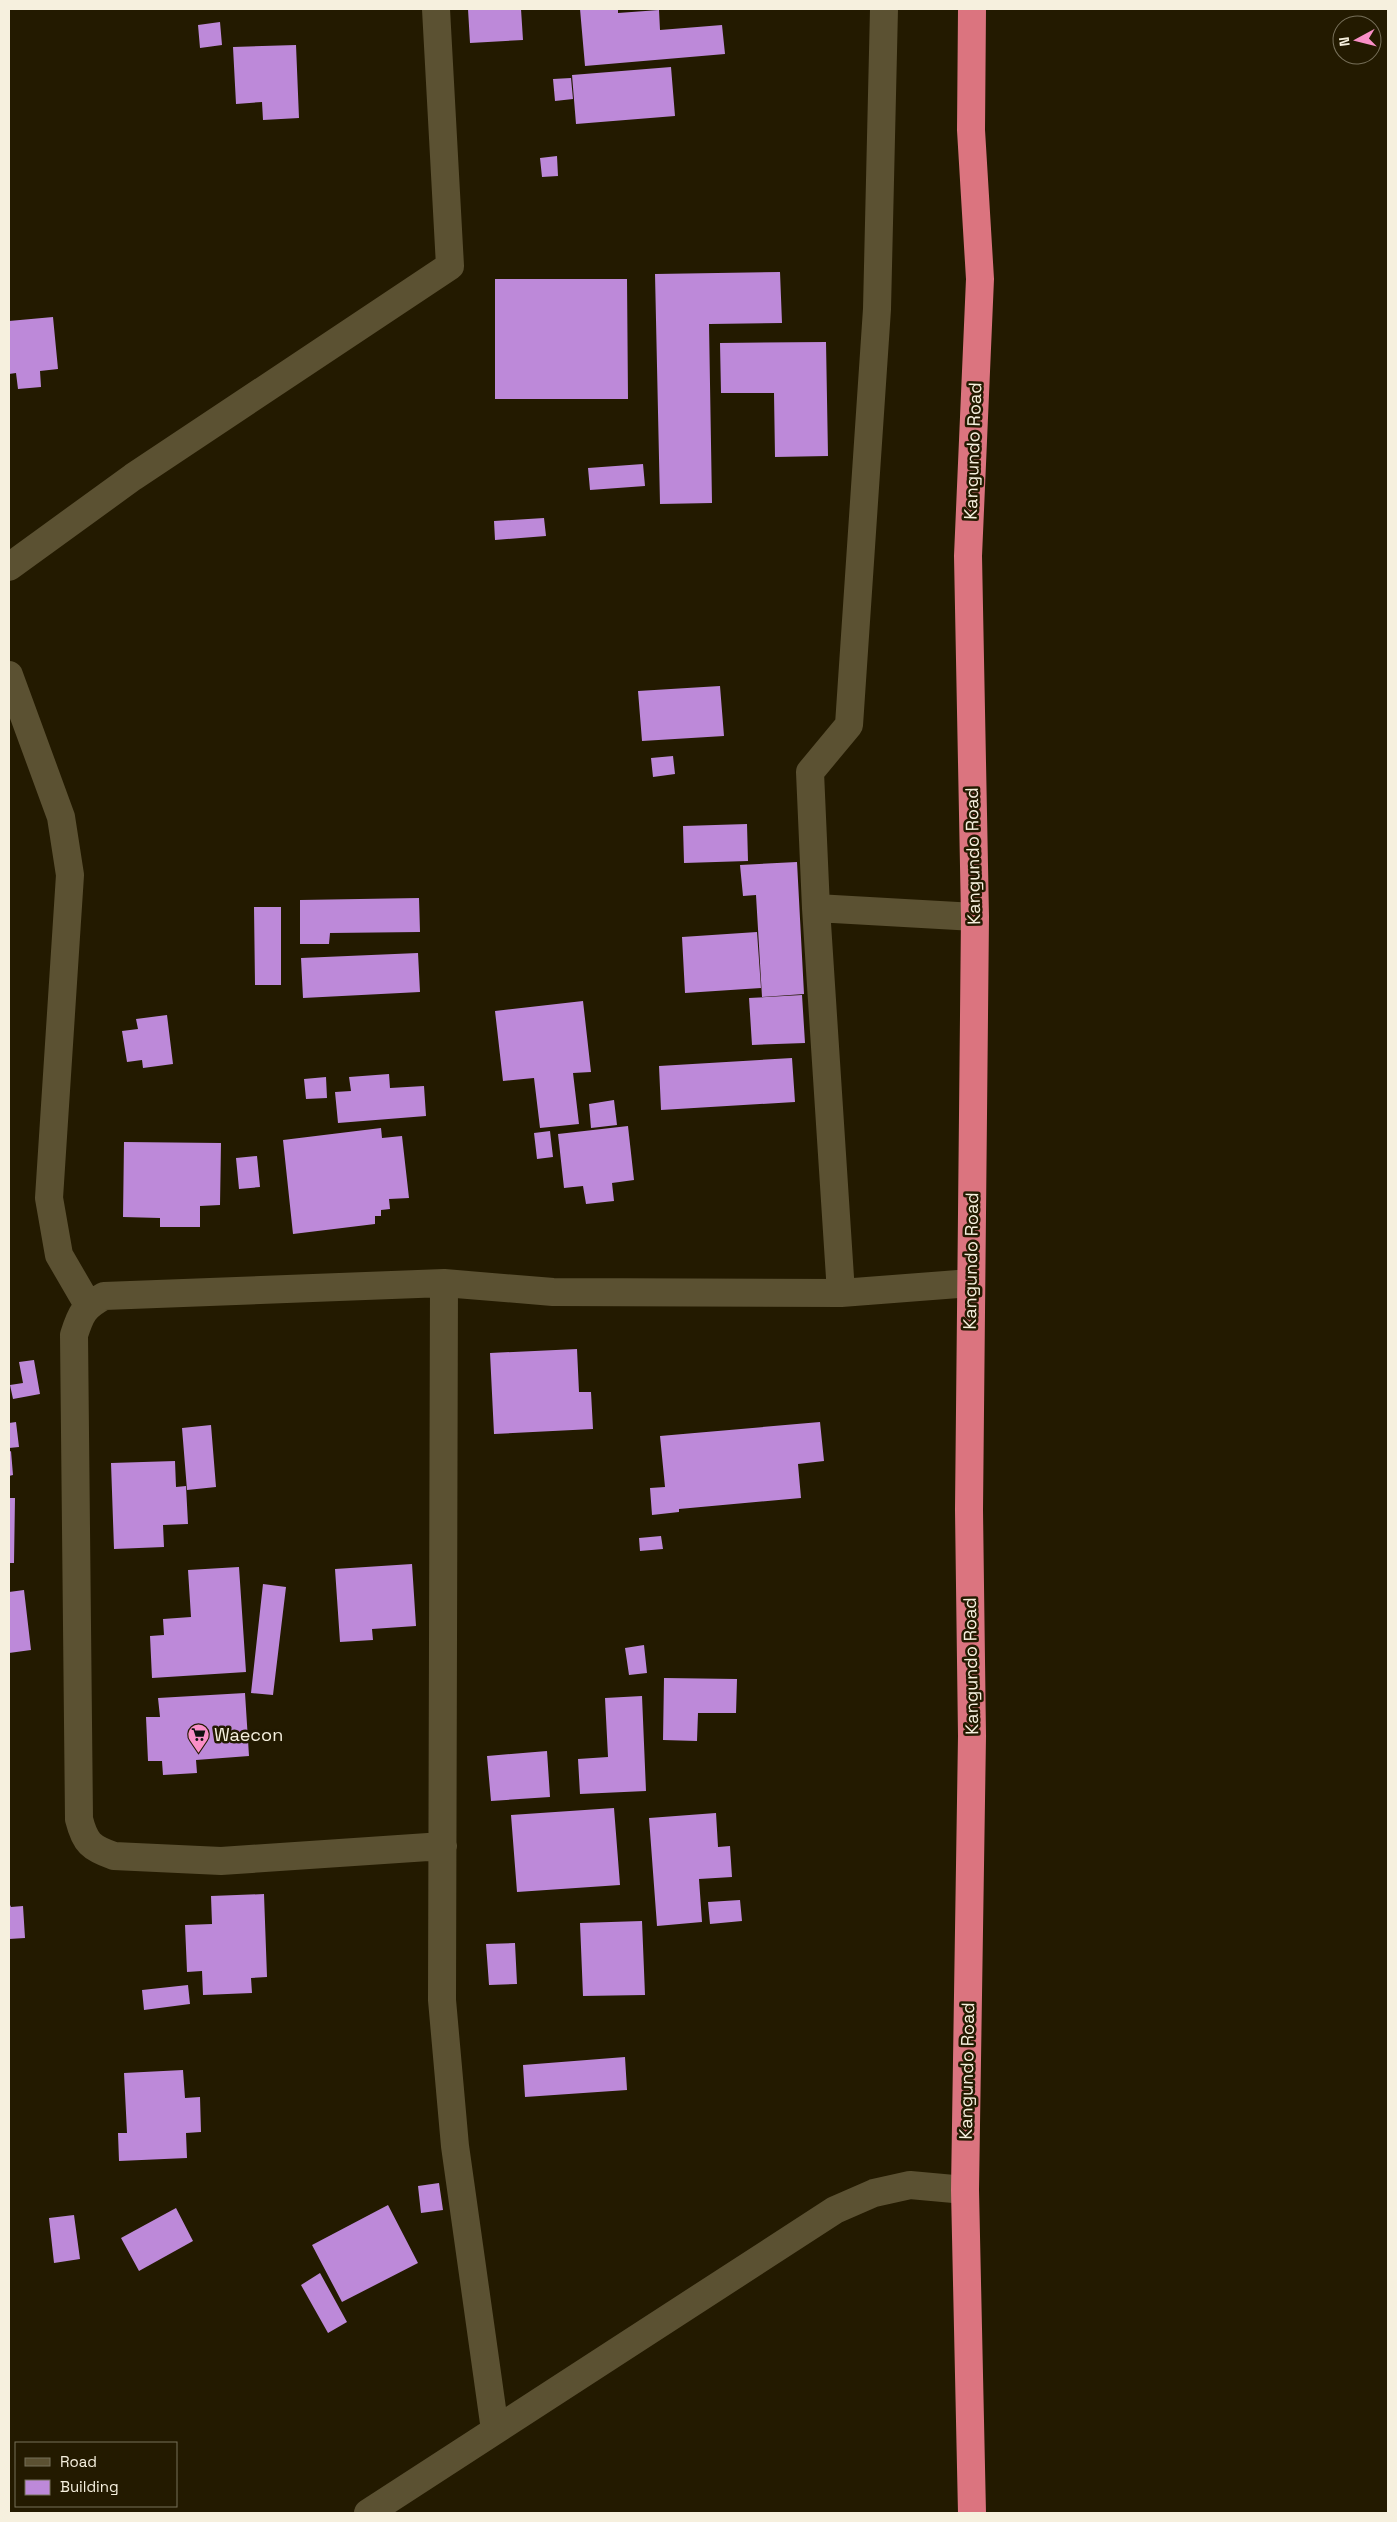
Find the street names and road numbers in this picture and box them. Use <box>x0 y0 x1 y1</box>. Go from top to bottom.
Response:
street label: Kangundo Road <box>959 382 986 520</box>
street label: Kangundo Road <box>960 787 985 925</box>
street label: Kangundo Road <box>958 1192 983 1330</box>
street label: Kangundo Road <box>958 1597 983 1735</box>
street label: Kangundo Road <box>954 2002 979 2140</box>

